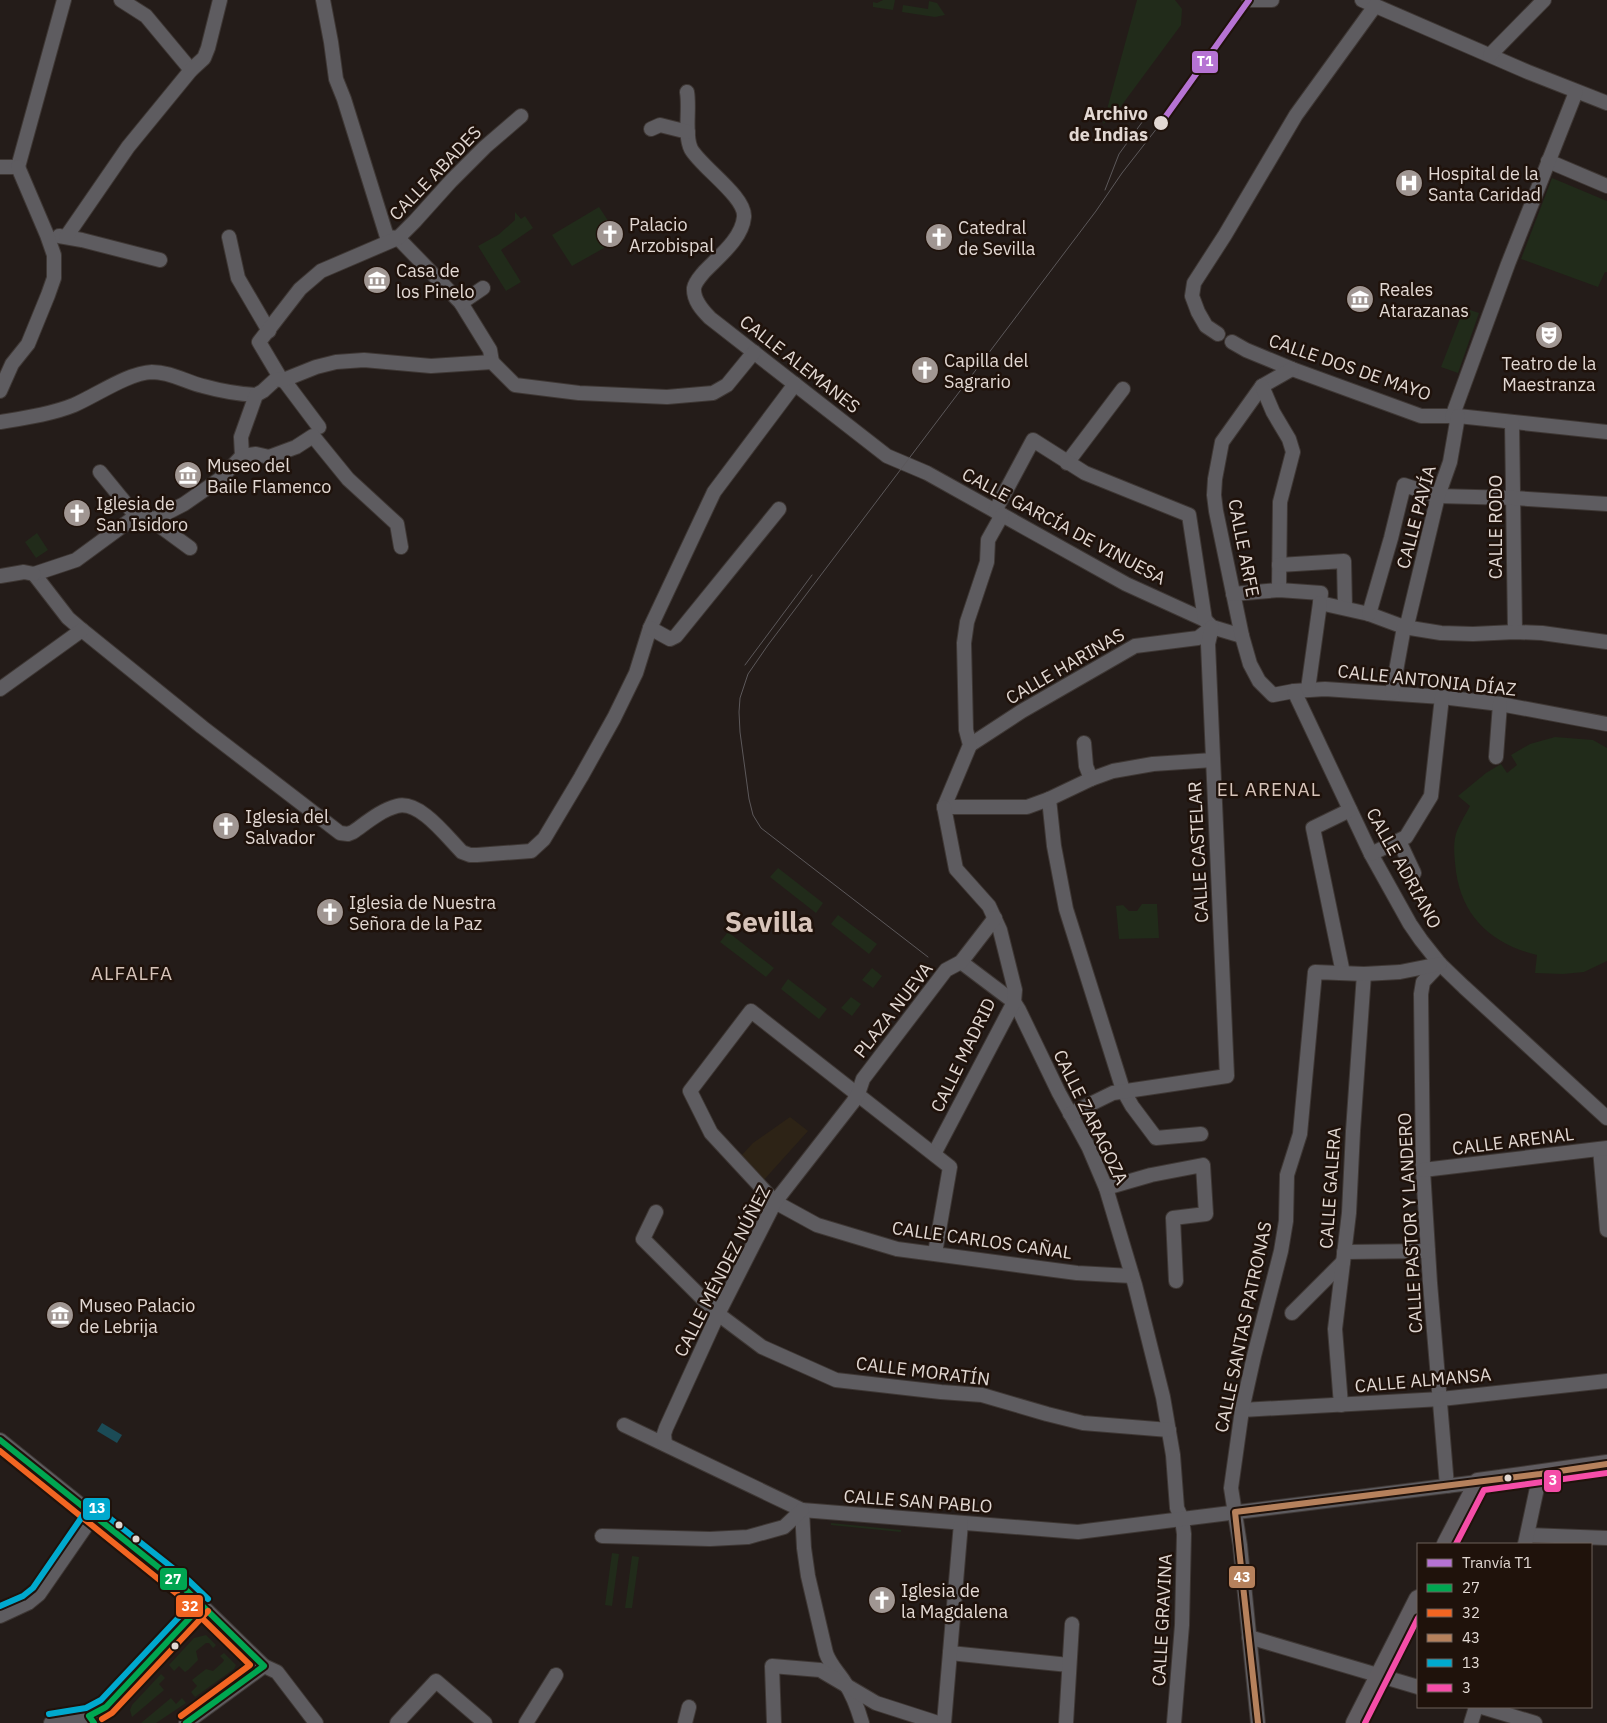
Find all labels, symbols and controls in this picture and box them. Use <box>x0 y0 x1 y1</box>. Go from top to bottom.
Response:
line badge: T1 <box>1191 50 1219 74</box>
text: T1 <box>1197 52 1214 70</box>
place label: Archivo de Indias <box>1069 102 1148 146</box>
marker: Archivo de Indias <box>1152 114 1170 132</box>
street label: CALLE ABADES <box>384 121 486 225</box>
place label: Hospital de la Santa Caridad <box>1428 162 1541 206</box>
hospital icon: Hospital de la Santa Caridad <box>1394 168 1424 198</box>
place label: Palacio Arzobispal <box>629 213 714 257</box>
place label: Catedral de Sevilla <box>958 216 1036 260</box>
church icon: Palacio Arzobispal <box>595 219 625 249</box>
church icon: Catedral de Sevilla <box>924 222 954 252</box>
place label: Casa de los Pinelo <box>396 259 474 303</box>
museum icon: Casa de los Pinelo <box>362 265 392 295</box>
place label: Reales Atarazanas <box>1379 278 1469 322</box>
museum icon: Reales Atarazanas <box>1345 284 1375 314</box>
street label: CALLE ALEMANES <box>735 310 865 418</box>
theatre icon: Teatro de la Maestranza <box>1534 320 1564 350</box>
street label: CALLE DOS DE MAYO <box>1266 328 1434 406</box>
place label: Capilla del Sagrario <box>944 349 1029 393</box>
place label: Teatro de la Maestranza <box>1502 352 1597 396</box>
church icon: Capilla del Sagrario <box>910 355 940 385</box>
place label: Museo del Baile Flamenco <box>207 454 331 498</box>
museum icon: Museo del Baile Flamenco <box>173 460 203 490</box>
street label: CALLE GARCÍA DE VINUESA <box>958 462 1170 590</box>
street label: CALLE PAVÍA <box>1391 462 1441 571</box>
street label: CALLE RODO <box>1484 475 1507 579</box>
place label: Iglesia de San Isidoro <box>96 492 188 536</box>
street label: CALLE ARFE <box>1223 497 1265 599</box>
church icon: Iglesia de San Isidoro <box>62 498 92 528</box>
street label: CALLE HARINAS <box>1002 623 1128 709</box>
street label: CALLE ANTONIA DÍAZ <box>1337 659 1517 701</box>
district label: EL ARENAL <box>1217 777 1321 801</box>
street label: CALLE CASTELAR <box>1183 781 1213 923</box>
street label: CALLE ADRIANO <box>1361 803 1447 933</box>
place label: Iglesia del Salvador <box>245 805 329 849</box>
church icon: Iglesia del Salvador <box>211 811 241 841</box>
place label: Iglesia de Nuestra Señora de la Paz <box>349 891 497 935</box>
church icon: Iglesia de Nuestra Señora de la Paz <box>315 897 345 927</box>
district label: Sevilla <box>725 903 813 940</box>
street label: PLAZA NUEVA <box>849 957 938 1062</box>
district label: ALFALFA <box>91 961 173 985</box>
street label: CALLE MADRID <box>925 994 1001 1116</box>
street label: CALLE ZARAGOZA <box>1048 1046 1134 1189</box>
street label: CALLE PASTOR Y LANDERO <box>1393 1112 1427 1334</box>
street label: CALLE ARENAL <box>1451 1122 1575 1160</box>
street label: CALLE GALERA <box>1314 1126 1346 1250</box>
street label: CALLE MÉNDEZ NÚÑEZ <box>669 1181 775 1361</box>
street label: CALLE CARLOS CAÑAL <box>890 1216 1074 1264</box>
street label: CALLE SANTAS PATRONAS <box>1209 1219 1277 1435</box>
place label: Museo Palacio de Lebrija <box>79 1294 195 1338</box>
museum icon: Museo Palacio de Lebrija <box>45 1300 75 1330</box>
street label: CALLE MORATÍN <box>855 1351 991 1391</box>
street label: CALLE ALMANSA <box>1354 1363 1493 1397</box>
line badge: 3 <box>1543 1469 1562 1493</box>
text: 3 <box>1549 1471 1557 1489</box>
unlabelled marker <box>1503 1473 1513 1483</box>
street label: CALLE SAN PABLO <box>843 1484 993 1518</box>
line badge: 13 <box>82 1497 111 1521</box>
text: 13 <box>89 1499 105 1517</box>
unlabelled marker <box>114 1520 124 1530</box>
unlabelled marker <box>131 1534 141 1544</box>
legend <box>1417 1543 1592 1708</box>
street label: CALLE GRAVINA <box>1147 1553 1177 1687</box>
text: Tranvía T1 <box>1462 1553 1532 1572</box>
line badge: 43 <box>1228 1565 1256 1589</box>
line badge: 27 <box>159 1567 188 1591</box>
text: 43 <box>1234 1568 1250 1586</box>
text: 27 <box>165 1570 181 1588</box>
text: 27 <box>1462 1578 1480 1597</box>
place label: Iglesia de la Magdalena <box>901 1579 1008 1623</box>
church icon: Iglesia de la Magdalena <box>867 1585 897 1615</box>
line badge: 32 <box>175 1594 204 1618</box>
text: 32 <box>182 1597 198 1615</box>
text: 32 <box>1462 1603 1480 1622</box>
text: 43 <box>1462 1628 1480 1647</box>
unlabelled marker <box>170 1641 180 1651</box>
text: 13 <box>1462 1653 1480 1672</box>
text: 3 <box>1462 1678 1471 1697</box>

